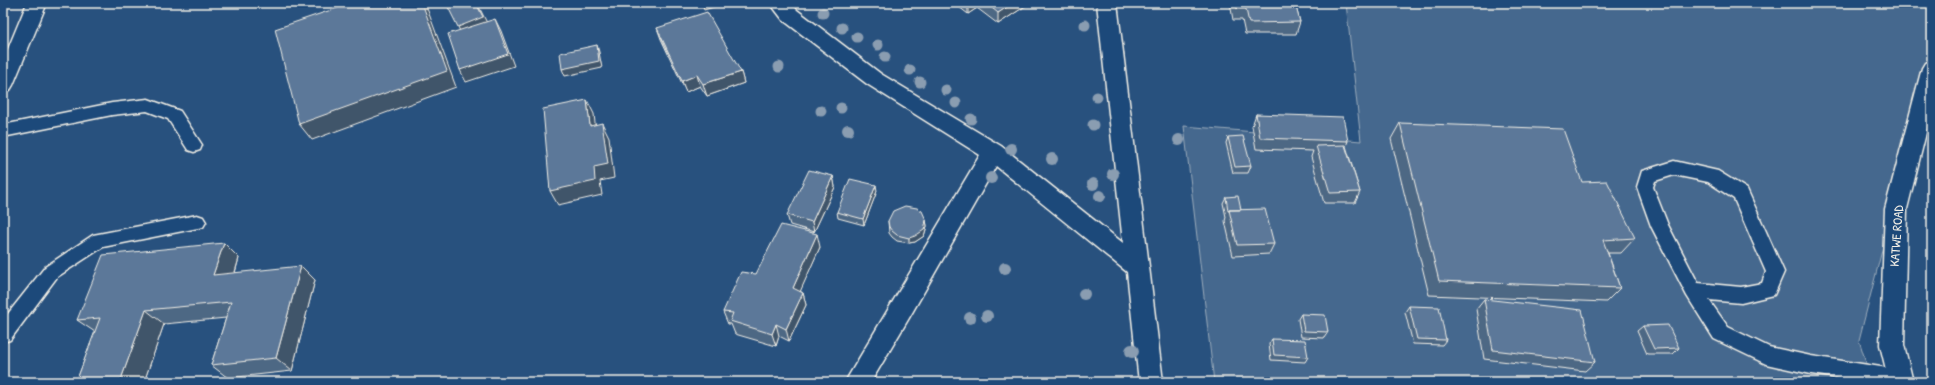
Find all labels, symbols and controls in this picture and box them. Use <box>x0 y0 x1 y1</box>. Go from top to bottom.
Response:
street label: KATWE ROAD <box>1885 204 1907 267</box>

